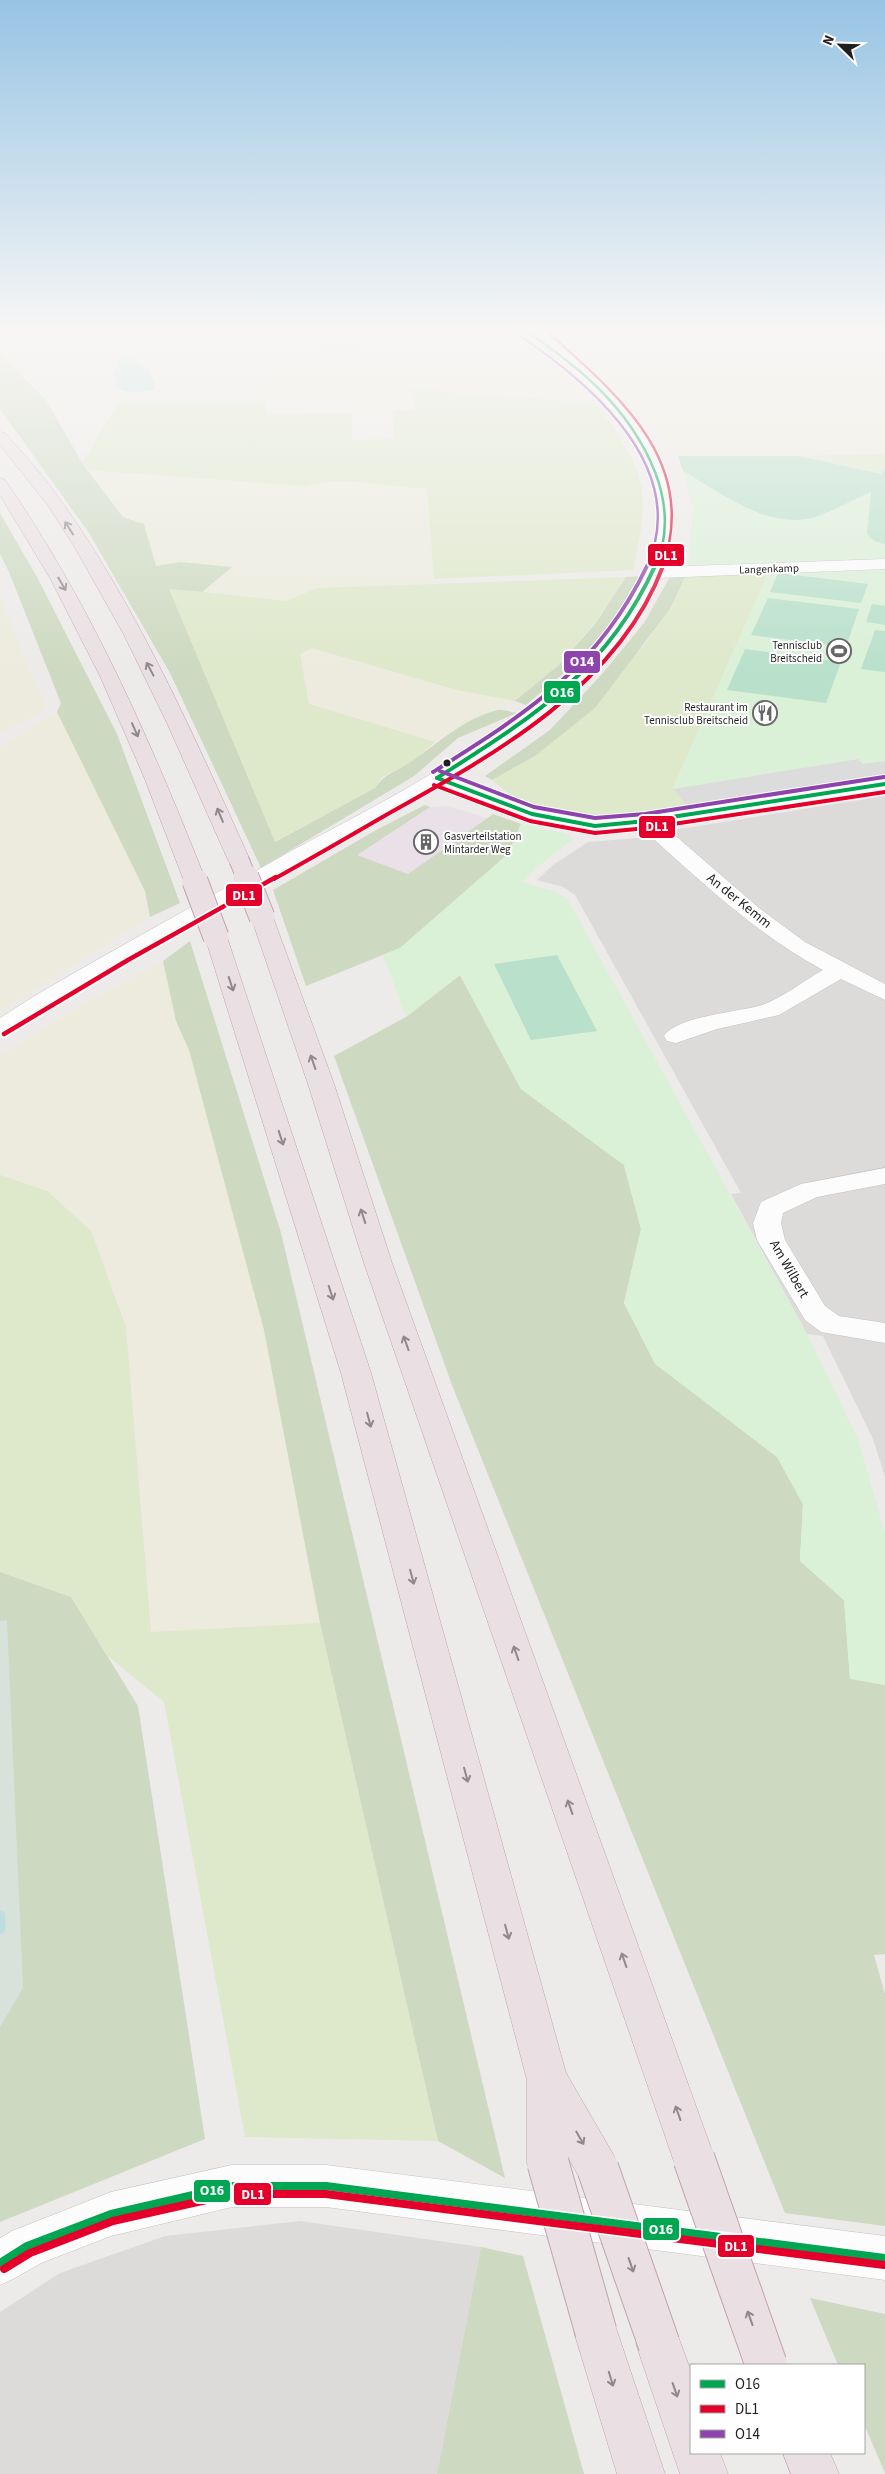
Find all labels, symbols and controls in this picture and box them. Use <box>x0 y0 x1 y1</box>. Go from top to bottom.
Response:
north arrow <box>815 20 865 70</box>
text: N <box>818 32 840 49</box>
one-way arrow <box>64 521 74 535</box>
line badge: DL1 <box>647 543 685 567</box>
text: DL1 <box>654 546 678 566</box>
street label: Langenkamp <box>739 560 799 578</box>
one-way arrow <box>58 576 68 591</box>
place label: Tennisclub Breitscheid <box>770 638 822 666</box>
sports icon: Tennisclub Breitscheid <box>826 638 852 664</box>
line badge: O14 <box>563 650 601 674</box>
text: O14 <box>570 652 595 672</box>
one-way arrow <box>144 662 154 676</box>
line badge: O16 <box>543 680 581 704</box>
text: O16 <box>550 683 574 703</box>
place label: Restaurant im Tennisclub Breitscheid <box>644 700 748 728</box>
restaurant icon: Restaurant im Tennisclub Breitscheid <box>752 700 778 726</box>
one-way arrow <box>130 722 140 737</box>
unlabelled marker <box>442 758 452 768</box>
one-way arrow <box>214 808 224 823</box>
line badge: DL1 <box>638 815 676 839</box>
text: DL1 <box>645 817 669 837</box>
building icon: Gasverteilstation Mintarder Weg <box>413 829 439 855</box>
place label: Gasverteilstation Mintarder Weg <box>444 829 522 857</box>
street label: An der Kemm <box>702 868 776 934</box>
line badge: DL1 <box>225 883 263 907</box>
text: DL1 <box>232 886 256 906</box>
one-way arrow <box>227 975 237 991</box>
one-way arrow <box>308 1055 317 1070</box>
one-way arrow <box>277 1130 286 1146</box>
one-way arrow <box>358 1209 367 1225</box>
street label: Am Wilbert <box>764 1236 814 1302</box>
one-way arrow <box>326 1285 336 1301</box>
one-way arrow <box>401 1335 410 1351</box>
one-way arrow <box>365 1411 374 1427</box>
one-way arrow <box>407 1568 417 1584</box>
one-way arrow <box>511 1646 520 1662</box>
one-way arrow <box>461 1766 471 1782</box>
one-way arrow <box>565 1799 574 1815</box>
one-way arrow <box>503 1923 513 1939</box>
one-way arrow <box>618 1952 628 1968</box>
one-way arrow <box>672 2105 682 2121</box>
one-way arrow <box>576 2130 586 2144</box>
line badge: O16 <box>193 2179 231 2203</box>
text: O16 <box>200 2181 224 2201</box>
line badge: DL1 <box>233 2182 272 2206</box>
text: DL1 <box>241 2185 265 2205</box>
line badge: O16 <box>642 2217 680 2241</box>
text: O16 <box>649 2220 673 2240</box>
line badge: DL1 <box>717 2234 755 2258</box>
text: DL1 <box>724 2237 748 2257</box>
one-way arrow <box>627 2256 637 2272</box>
one-way arrow <box>745 2311 754 2326</box>
legend <box>690 2364 865 2454</box>
one-way arrow <box>607 2370 616 2386</box>
text: O16 <box>735 2374 760 2395</box>
one-way arrow <box>671 2382 680 2398</box>
text: DL1 <box>735 2399 759 2420</box>
text: O14 <box>735 2424 760 2445</box>

